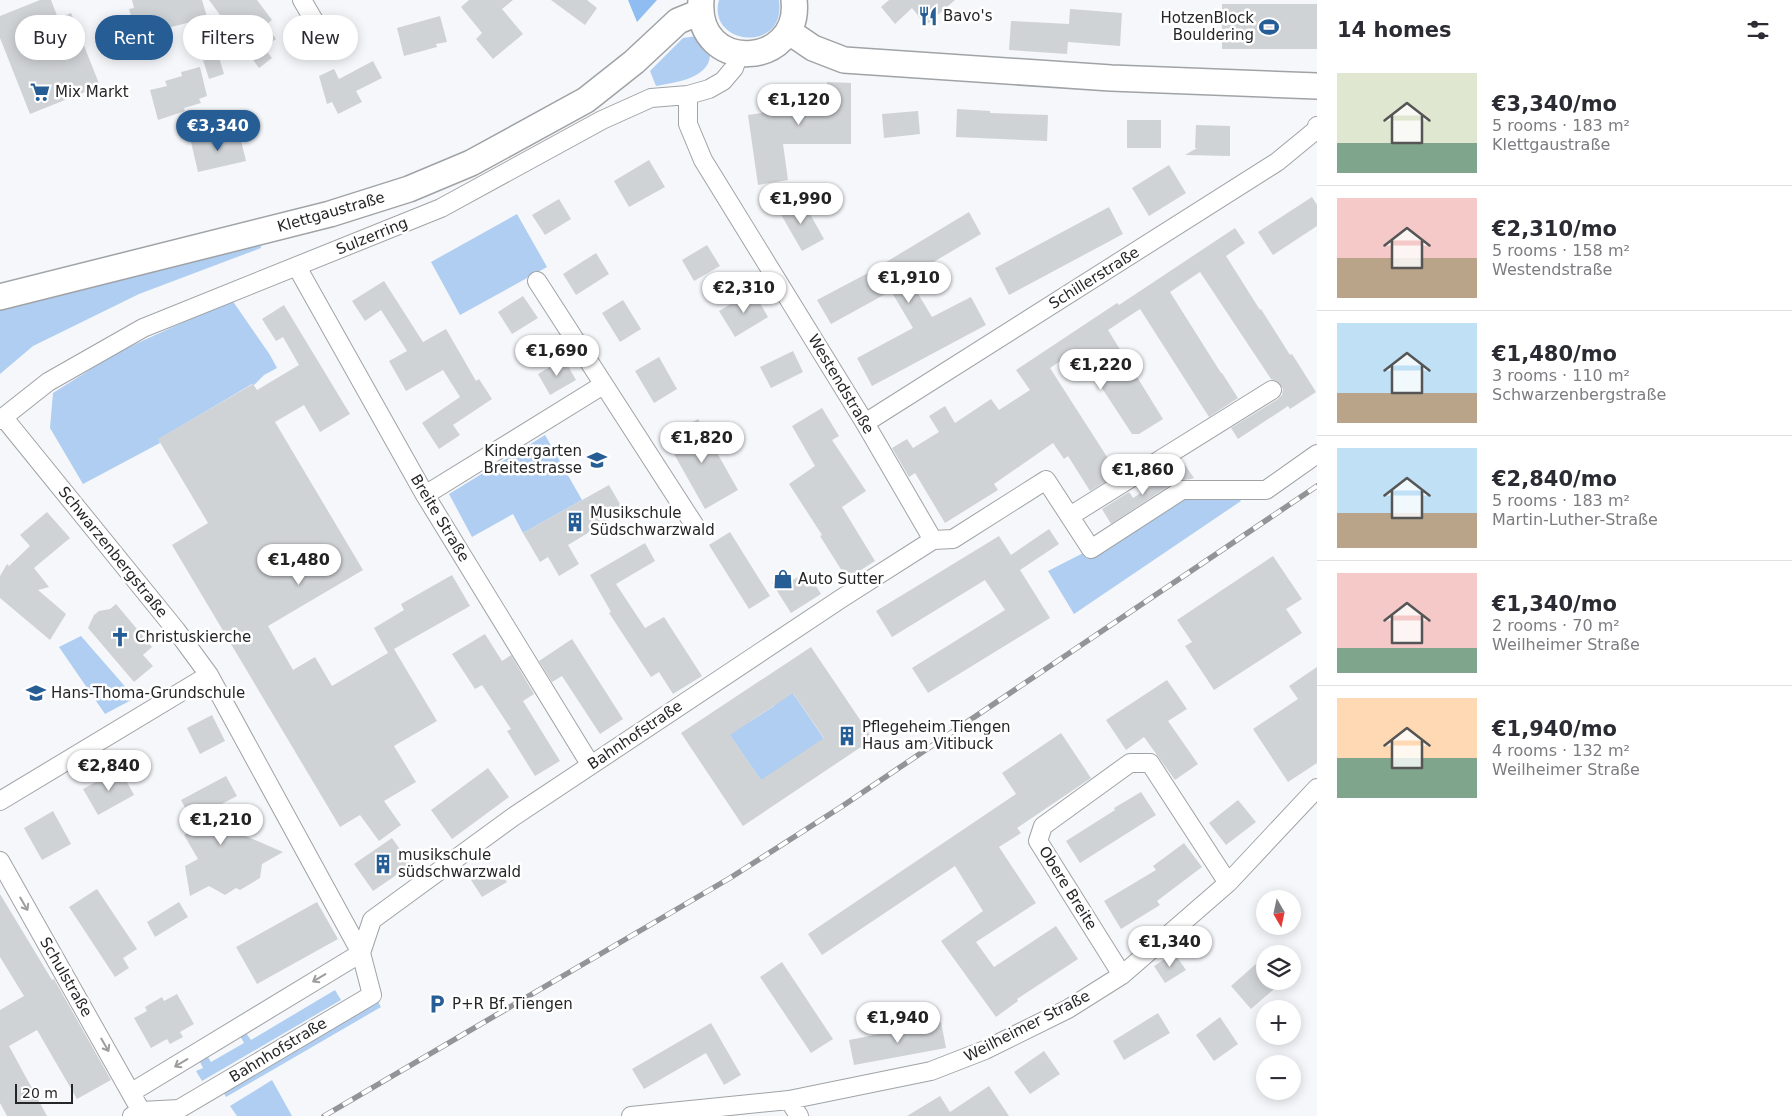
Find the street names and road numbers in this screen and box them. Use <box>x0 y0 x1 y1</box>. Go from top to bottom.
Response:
street label: Klettgaustraße <box>275 188 387 236</box>
street label: Sulzerring <box>334 213 410 259</box>
street label: Schillerstraße <box>1046 243 1142 313</box>
street label: Westendstraße <box>804 331 878 437</box>
street label: Breite Straße <box>407 471 473 565</box>
street label: Schwarzenbergstraße <box>55 483 171 621</box>
street label: Bahnhofstraße <box>584 697 686 773</box>
street label: Obere Breite <box>1035 843 1101 933</box>
street label: Schulstraße <box>36 934 96 1020</box>
street label: Weilheimer Straße <box>961 987 1093 1065</box>
street label: Bahnhofstraße <box>226 1014 330 1086</box>

